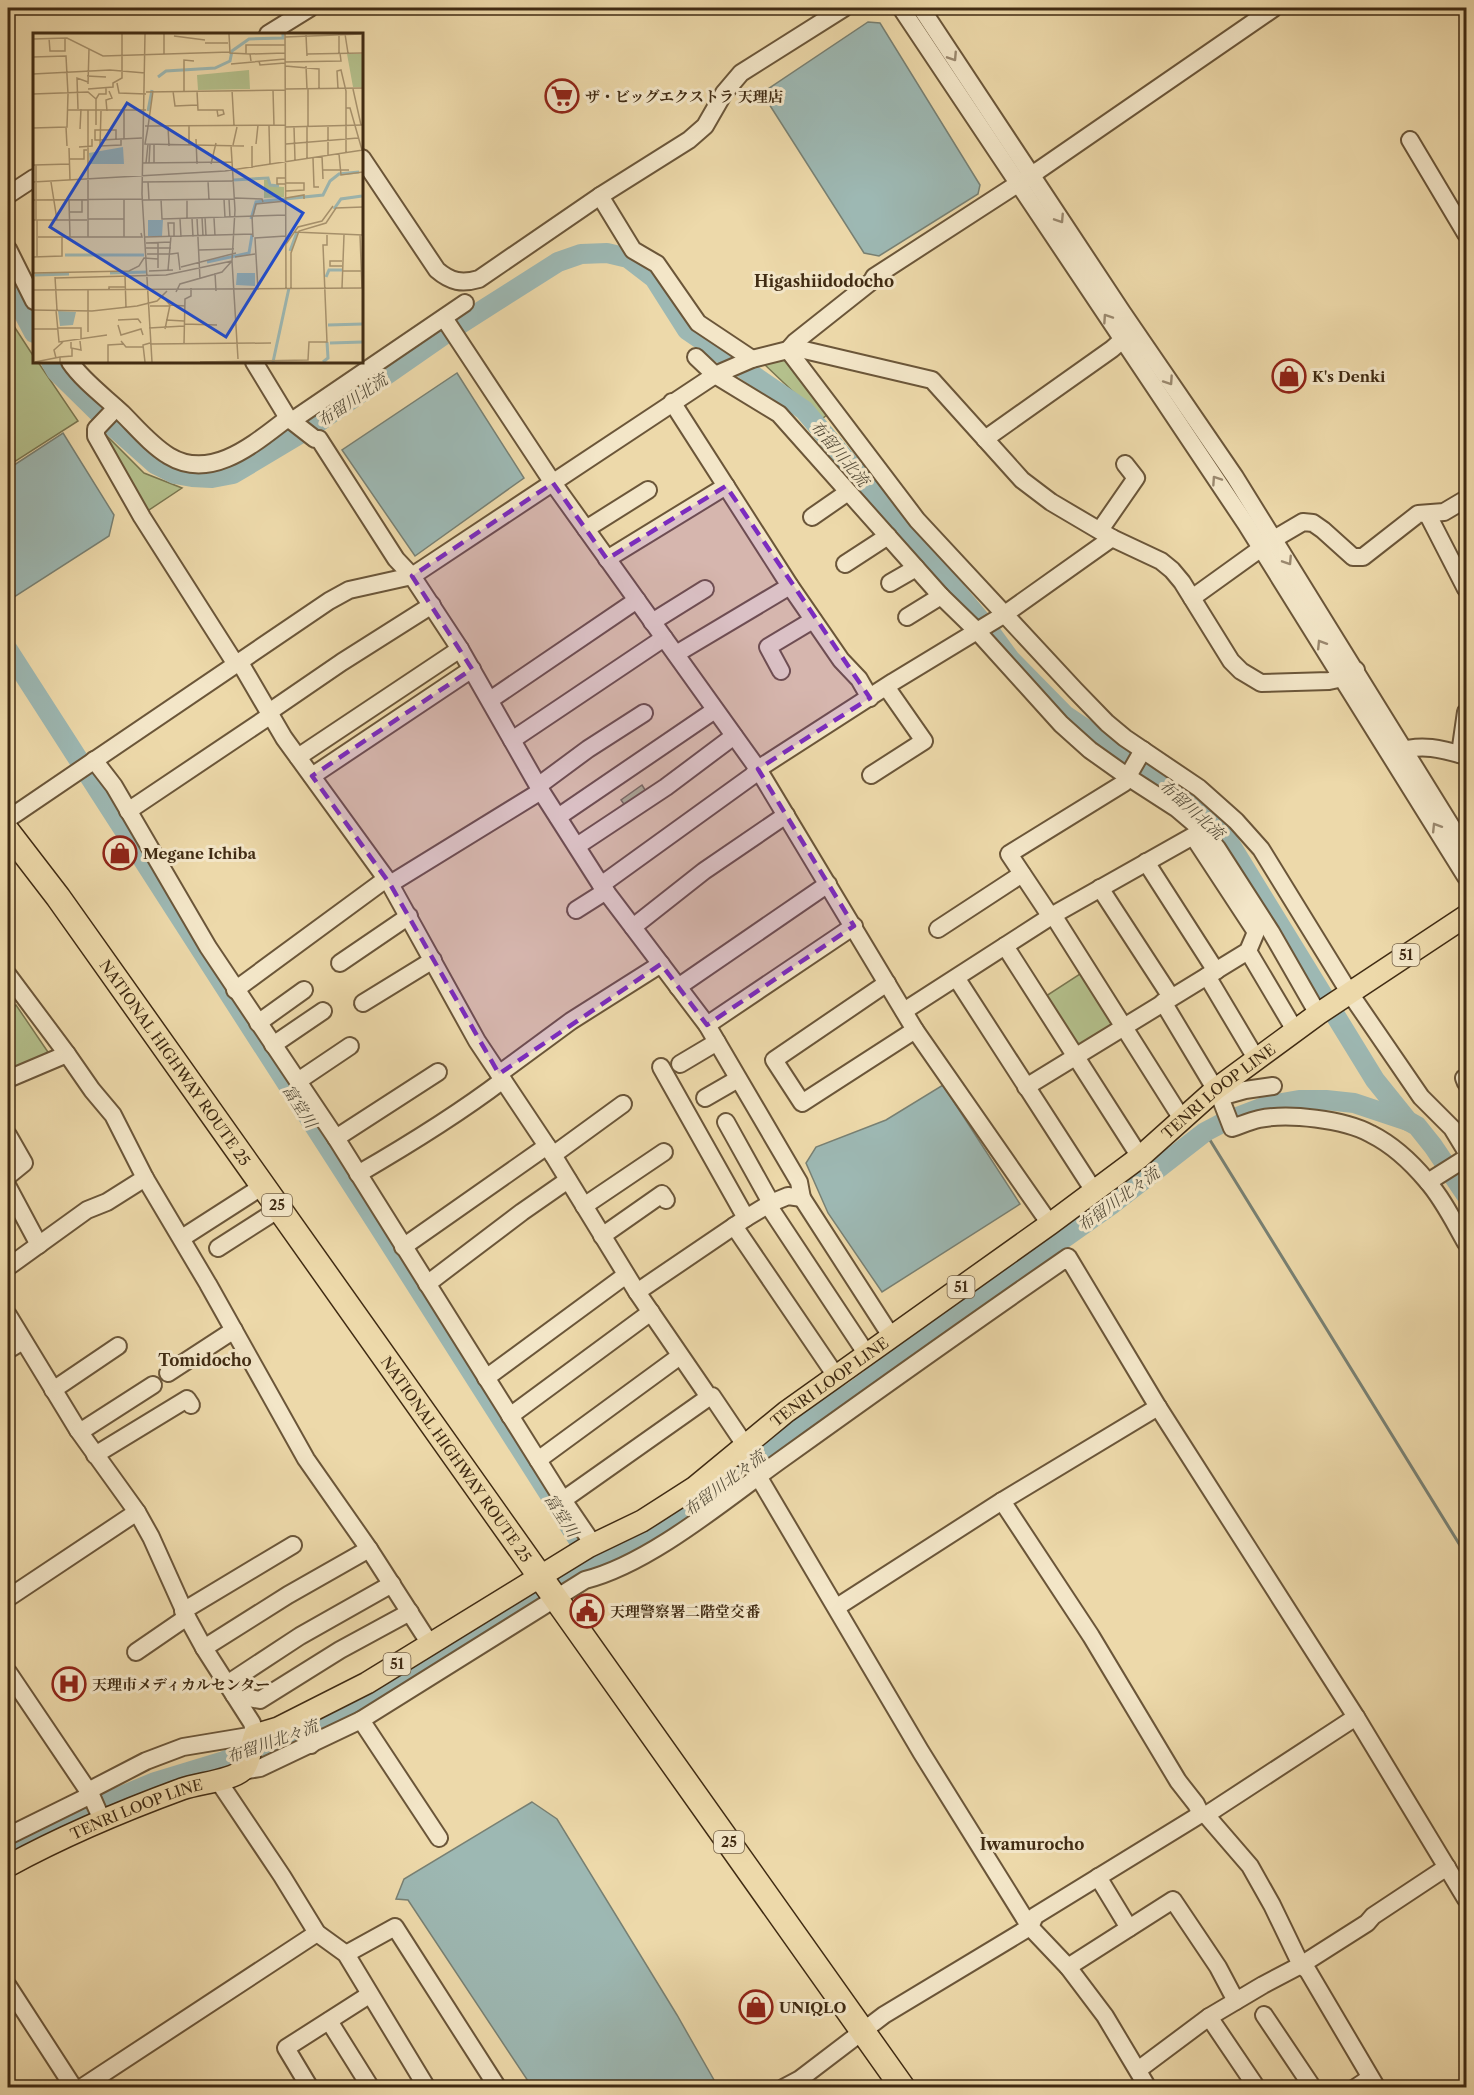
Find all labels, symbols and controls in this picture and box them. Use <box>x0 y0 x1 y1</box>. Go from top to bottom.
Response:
inset map <box>33 33 363 363</box>
one-way arrow <box>946 50 957 61</box>
supermarket icon: ザ・ビッグエクストラ 天理店 <box>544 78 580 114</box>
place label: ザ・ビッグエクストラ 天理店 <box>585 87 783 106</box>
one-way arrow <box>1053 213 1065 223</box>
district label: Higashiidodocho <box>754 271 894 291</box>
one-way arrow <box>1103 314 1115 324</box>
shop icon: K's Denki <box>1271 358 1307 394</box>
place label: K's Denki <box>1312 367 1386 386</box>
water label: 布留川北流 <box>313 368 393 431</box>
one-way arrow <box>1162 374 1173 385</box>
water label: 布留川北流 <box>807 416 875 492</box>
one-way arrow <box>1212 475 1223 486</box>
one-way arrow <box>1281 555 1293 565</box>
one-way arrow <box>1317 640 1329 650</box>
water label: 布留川北流 <box>1156 775 1231 845</box>
one-way arrow <box>1431 823 1443 833</box>
shop icon: Megane Ichiba <box>102 835 138 871</box>
place label: Megane Ichiba <box>143 844 256 863</box>
road number: 51 <box>1392 944 1420 966</box>
street label: NATIONAL HIGHWAY ROUTE 25 <box>96 956 255 1169</box>
street label: TENRI LOOP LINE <box>1158 1039 1279 1143</box>
water label: 富堂川 <box>279 1080 323 1133</box>
water label: 布留川北々流 <box>1073 1161 1165 1235</box>
road number: 25 <box>262 1194 292 1216</box>
road number: 51 <box>948 1276 974 1298</box>
street label: TENRI LOOP LINE <box>766 1333 892 1431</box>
district label: Tomidocho <box>158 1350 252 1370</box>
street label: NATIONAL HIGHWAY ROUTE 25 <box>377 1352 536 1566</box>
water label: 布留川北々流 <box>680 1444 771 1520</box>
water label: 富堂川 <box>541 1489 585 1542</box>
public building icon: 天理警察署二階堂交番 <box>569 1593 605 1629</box>
place label: 天理警察署二階堂交番 <box>610 1602 761 1621</box>
road number: 51 <box>384 1653 410 1675</box>
hospital icon: 天理市メディカルセンター <box>51 1666 87 1702</box>
place label: 天理市メディカルセンター <box>92 1675 270 1694</box>
water label: 布留川北々流 <box>223 1714 323 1767</box>
street label: TENRI LOOP LINE <box>67 1775 204 1843</box>
road number: 25 <box>714 1831 744 1853</box>
district label: Iwamurocho <box>980 1834 1084 1854</box>
shop icon: UNIQLO <box>738 1989 774 2025</box>
place label: UNIQLO <box>779 1998 846 2017</box>

